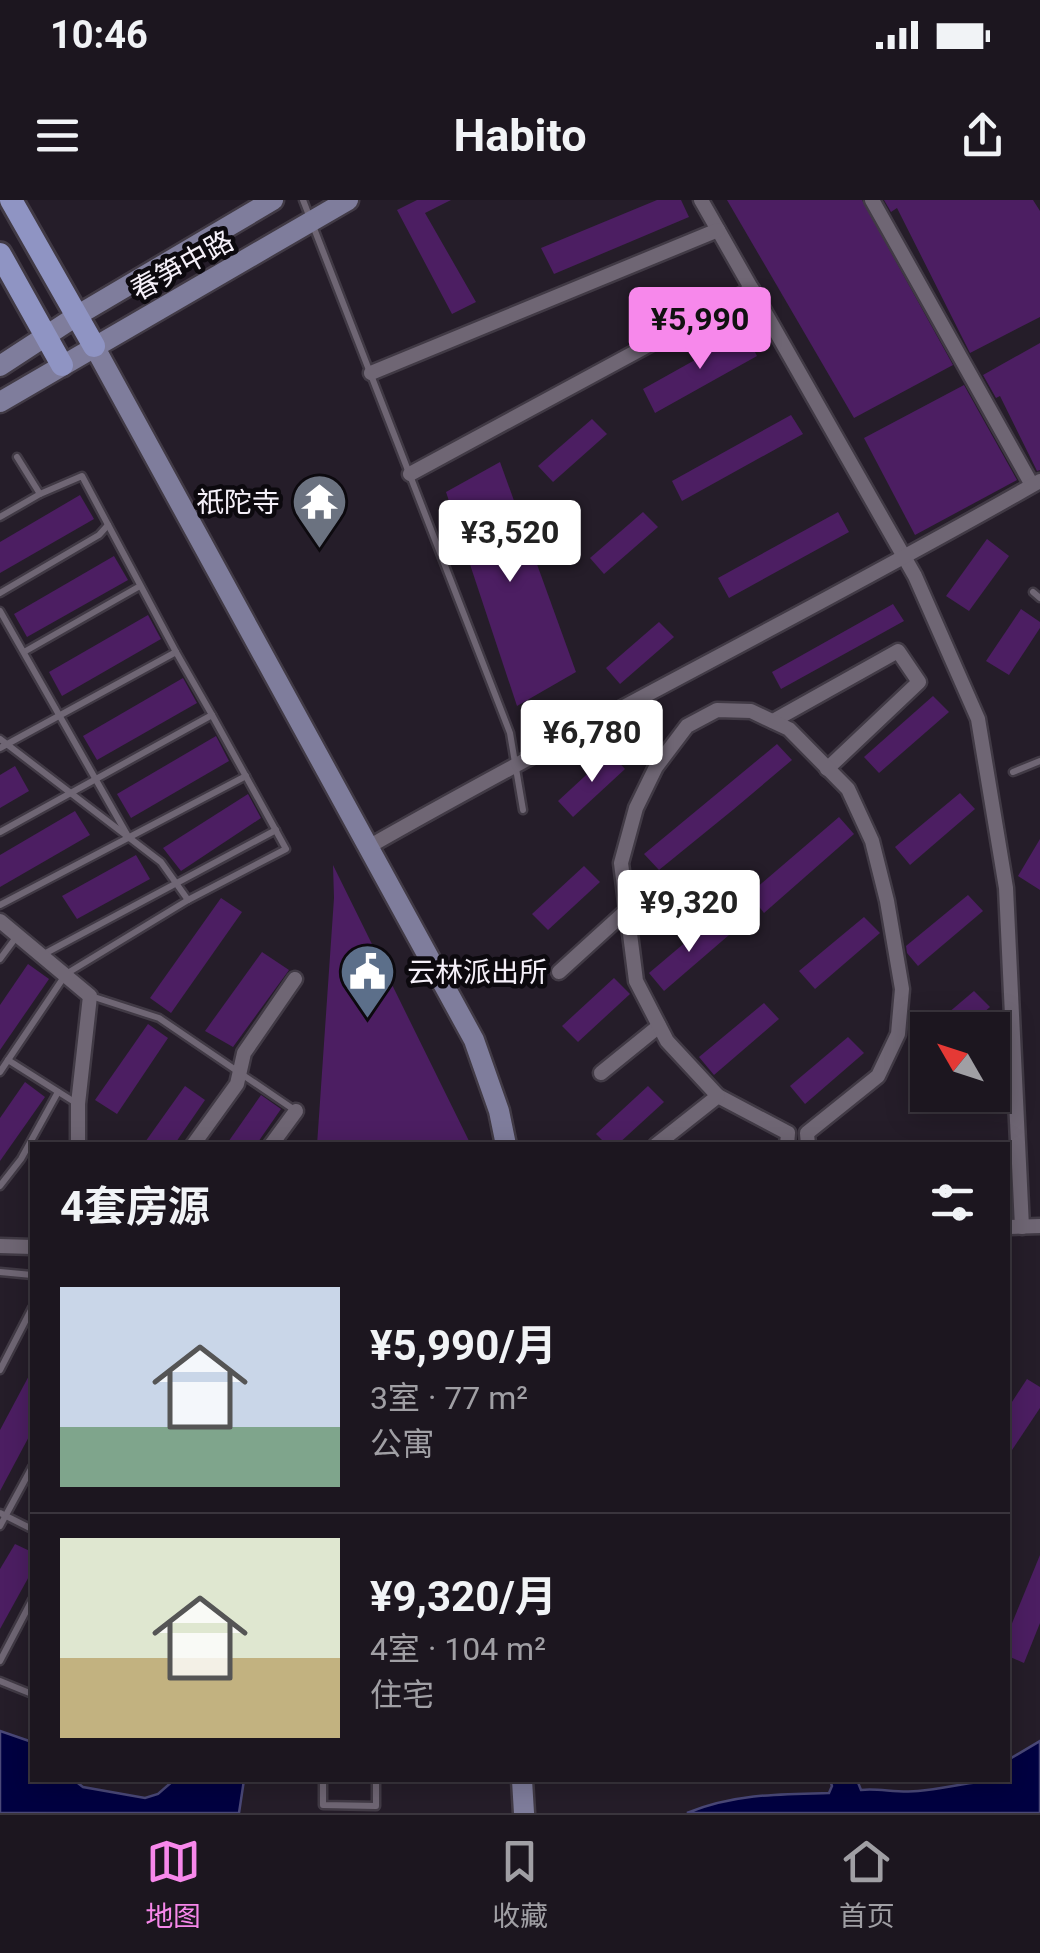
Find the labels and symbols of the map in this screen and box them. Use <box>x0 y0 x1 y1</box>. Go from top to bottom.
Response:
street label: 春笋中路 <box>125 224 239 307</box>
pin: ¥5,990 <box>619 287 781 372</box>
temple icon: 祇陀寺 <box>289 472 349 551</box>
place label: 祇陀寺 <box>196 486 280 519</box>
pin: ¥3,520 <box>429 500 591 585</box>
pin: ¥6,780 <box>511 700 673 785</box>
pin: ¥9,320 <box>608 870 770 955</box>
public building icon: 云林派出所 <box>338 942 398 1021</box>
place label: 云林派出所 <box>407 956 547 989</box>
north arrow <box>910 1012 1010 1112</box>

